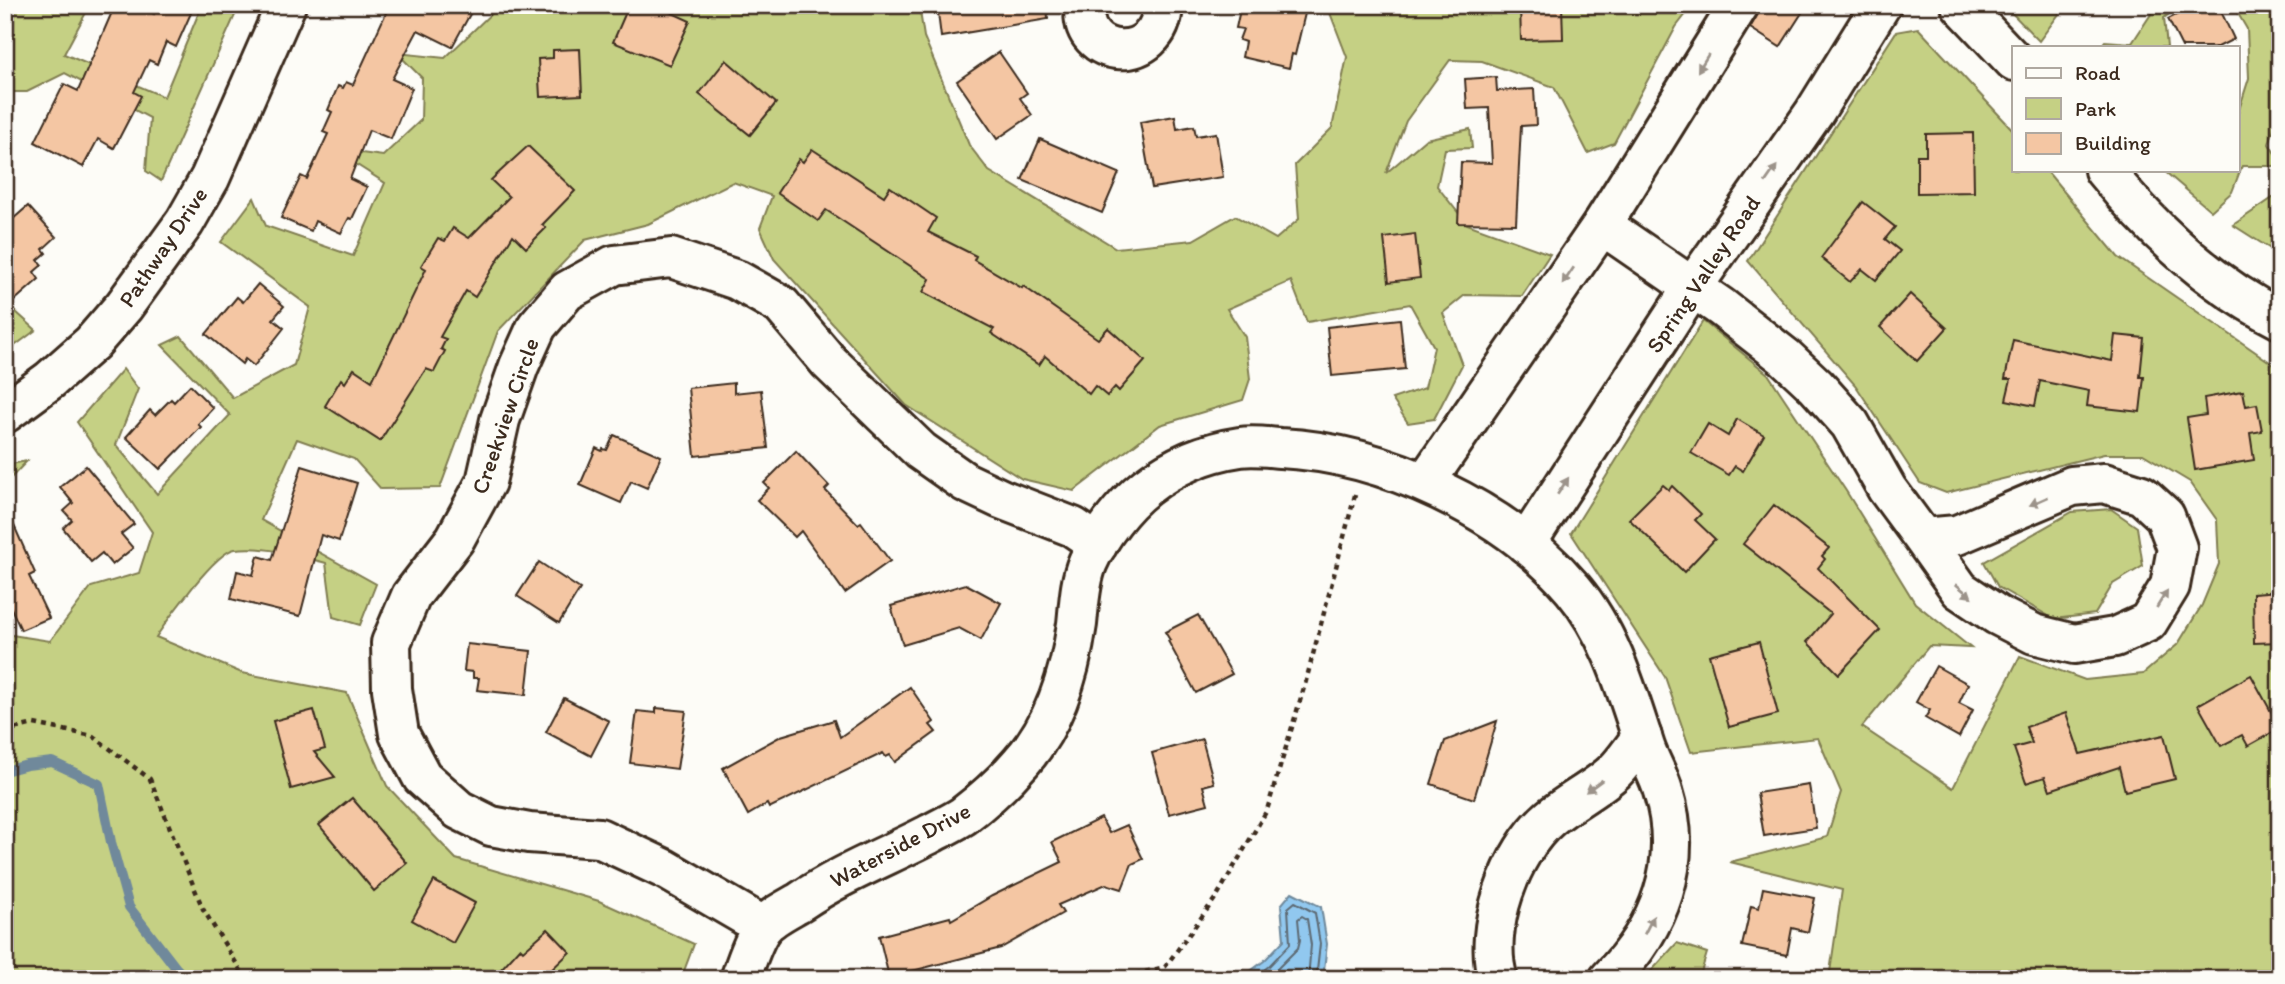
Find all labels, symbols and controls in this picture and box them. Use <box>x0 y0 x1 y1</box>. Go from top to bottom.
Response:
legend <box>2012 46 2240 172</box>
one-way arrow <box>1697 54 1710 73</box>
text: Road <box>2075 60 2121 85</box>
text: Park <box>2075 96 2117 121</box>
text: Building <box>2075 130 2151 155</box>
one-way arrow <box>1764 165 1778 183</box>
street label: Pathway Drive <box>113 182 213 312</box>
street label: Spring Valley Road <box>1640 190 1766 358</box>
one-way arrow <box>1562 266 1575 285</box>
street label: Creekview Circle <box>465 334 545 498</box>
one-way arrow <box>1557 477 1570 496</box>
one-way arrow <box>2029 495 2049 507</box>
one-way arrow <box>1956 583 1973 598</box>
one-way arrow <box>2156 590 2168 609</box>
one-way arrow <box>1585 779 1604 793</box>
street label: Waterside Drive <box>825 796 975 894</box>
one-way arrow <box>1643 915 1655 934</box>

